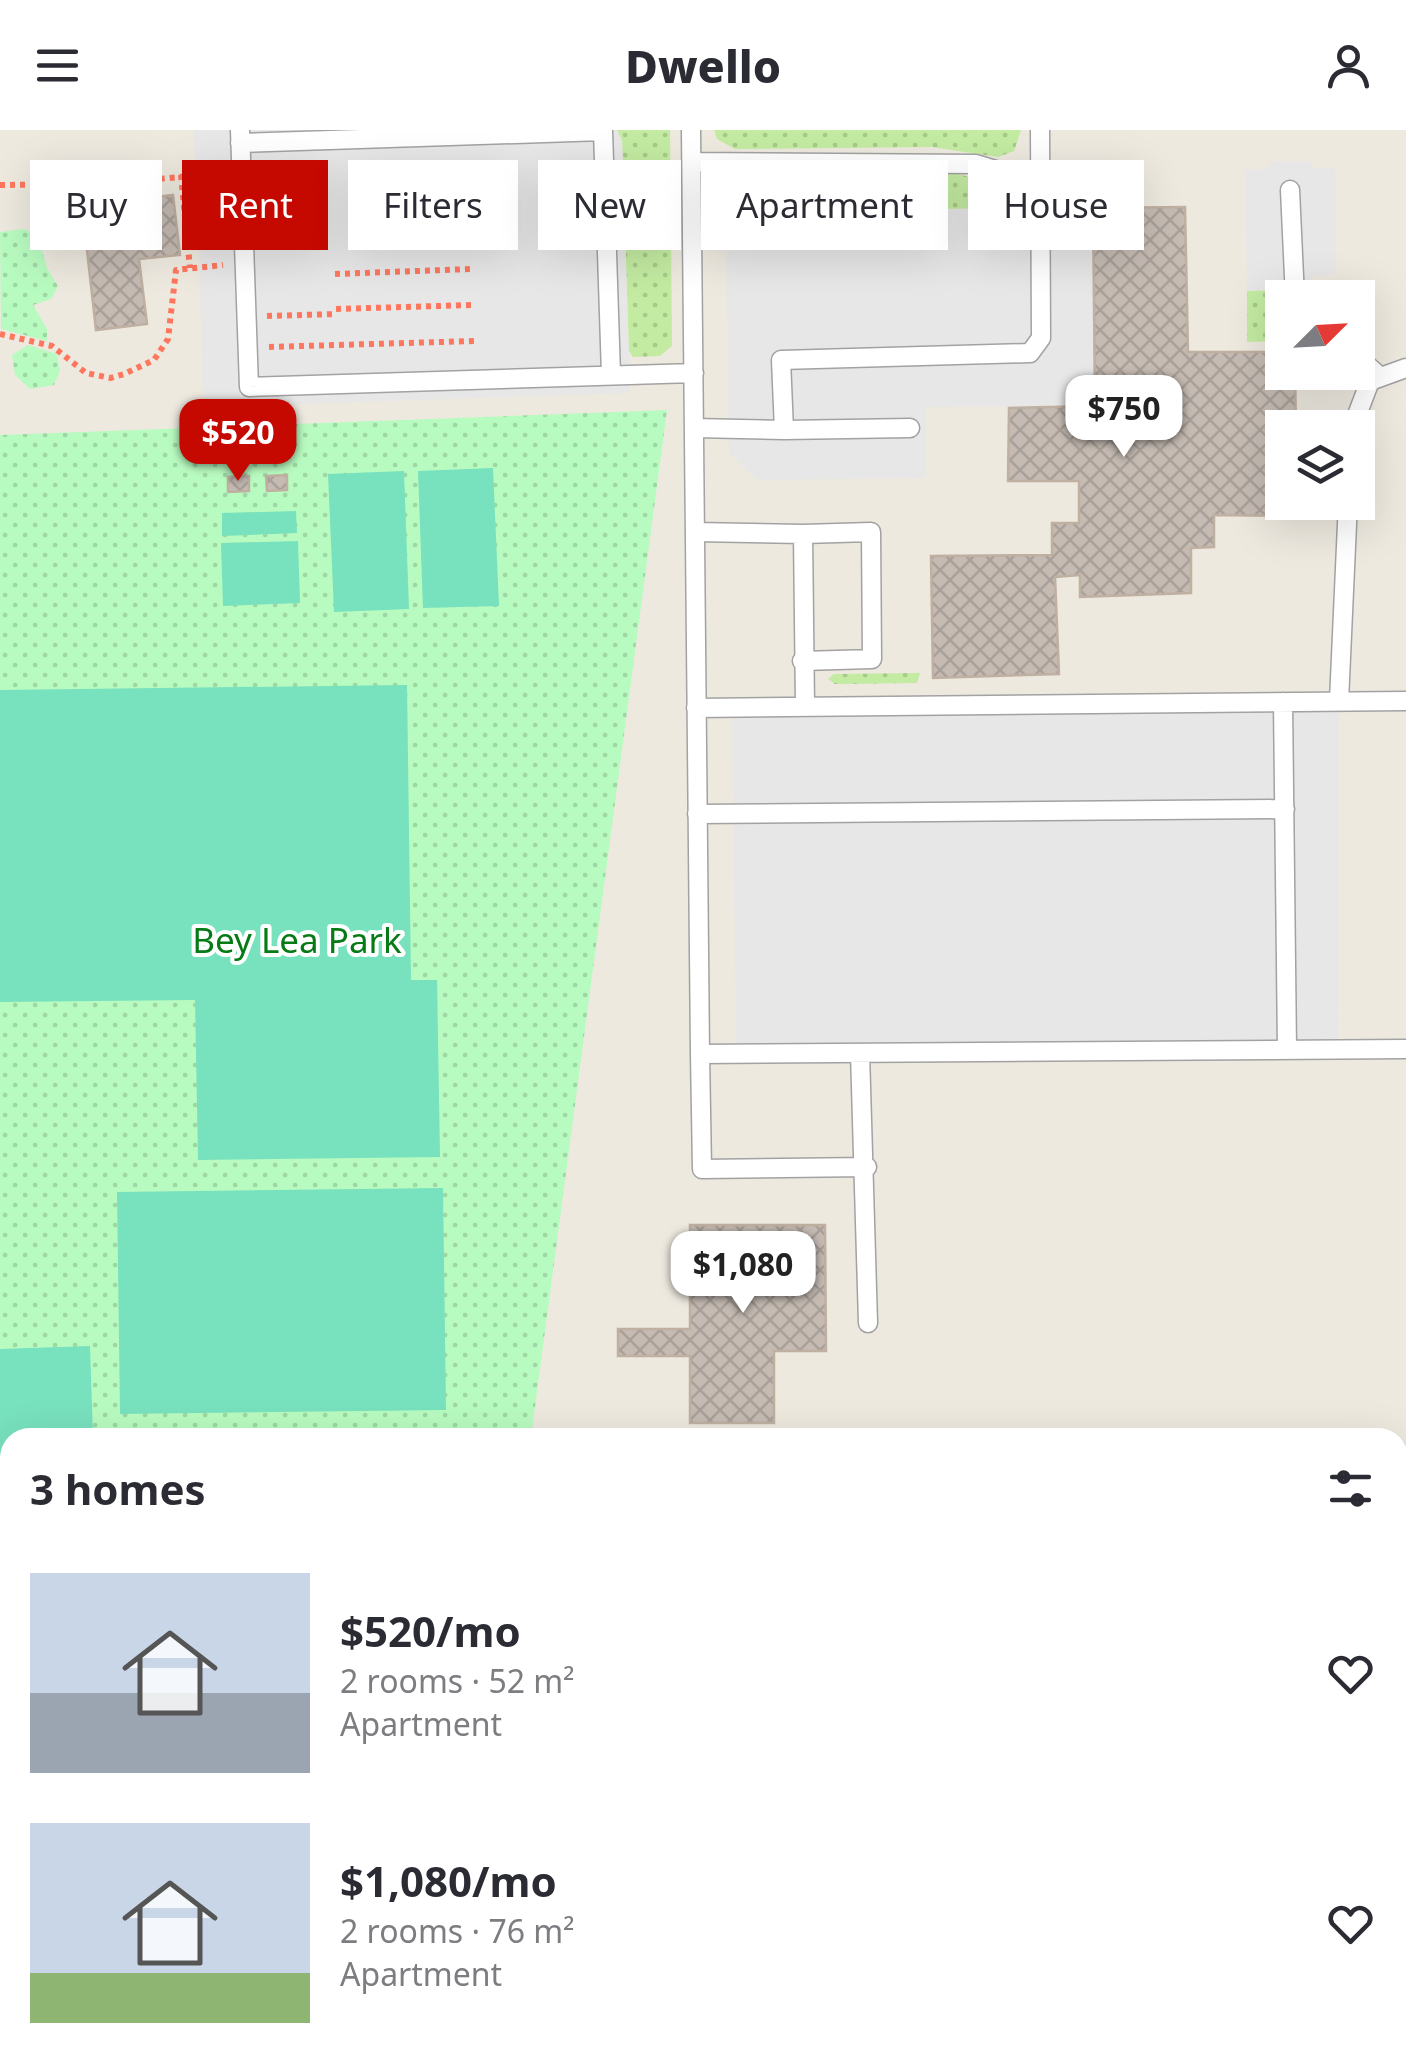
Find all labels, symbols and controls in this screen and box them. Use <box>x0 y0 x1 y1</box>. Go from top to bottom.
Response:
text: Dwello <box>625 35 781 96</box>
icon: menu <box>30 38 85 93</box>
icon: person <box>1321 38 1376 93</box>
chip: Buy <box>30 160 162 250</box>
chip: Rent <box>182 160 328 250</box>
chip: Filters <box>348 160 518 250</box>
chip: New <box>538 160 681 250</box>
chip: Apartment <box>701 160 948 250</box>
chip: House <box>968 160 1144 250</box>
north arrow <box>1265 280 1375 390</box>
map controls <box>1265 280 1375 520</box>
pin: $750 <box>1065 375 1183 460</box>
text: $750 <box>1087 386 1161 429</box>
pin: $520 <box>179 399 297 484</box>
text: $520 <box>201 410 275 453</box>
button: layers <box>1265 410 1375 520</box>
park label: Bey Lea Park <box>192 916 402 963</box>
pin: $1,080 <box>662 1231 824 1316</box>
text: $1,080 <box>693 1242 793 1285</box>
text: 3 homes <box>30 1460 206 1517</box>
icon: filters <box>1323 1461 1378 1516</box>
text: $520/mo <box>340 1602 521 1659</box>
icon: home <box>110 1613 230 1733</box>
icon: heart <box>1323 1646 1378 1701</box>
text: 2 rooms · 52 m² <box>340 1659 574 1702</box>
text: Apartment <box>340 1702 502 1745</box>
text: $1,080/mo <box>340 1852 557 1909</box>
icon: home <box>110 1863 230 1983</box>
icon: heart <box>1323 1896 1378 1951</box>
text: 2 rooms · 76 m² <box>340 1909 574 1952</box>
text: Apartment <box>340 1952 502 1995</box>

